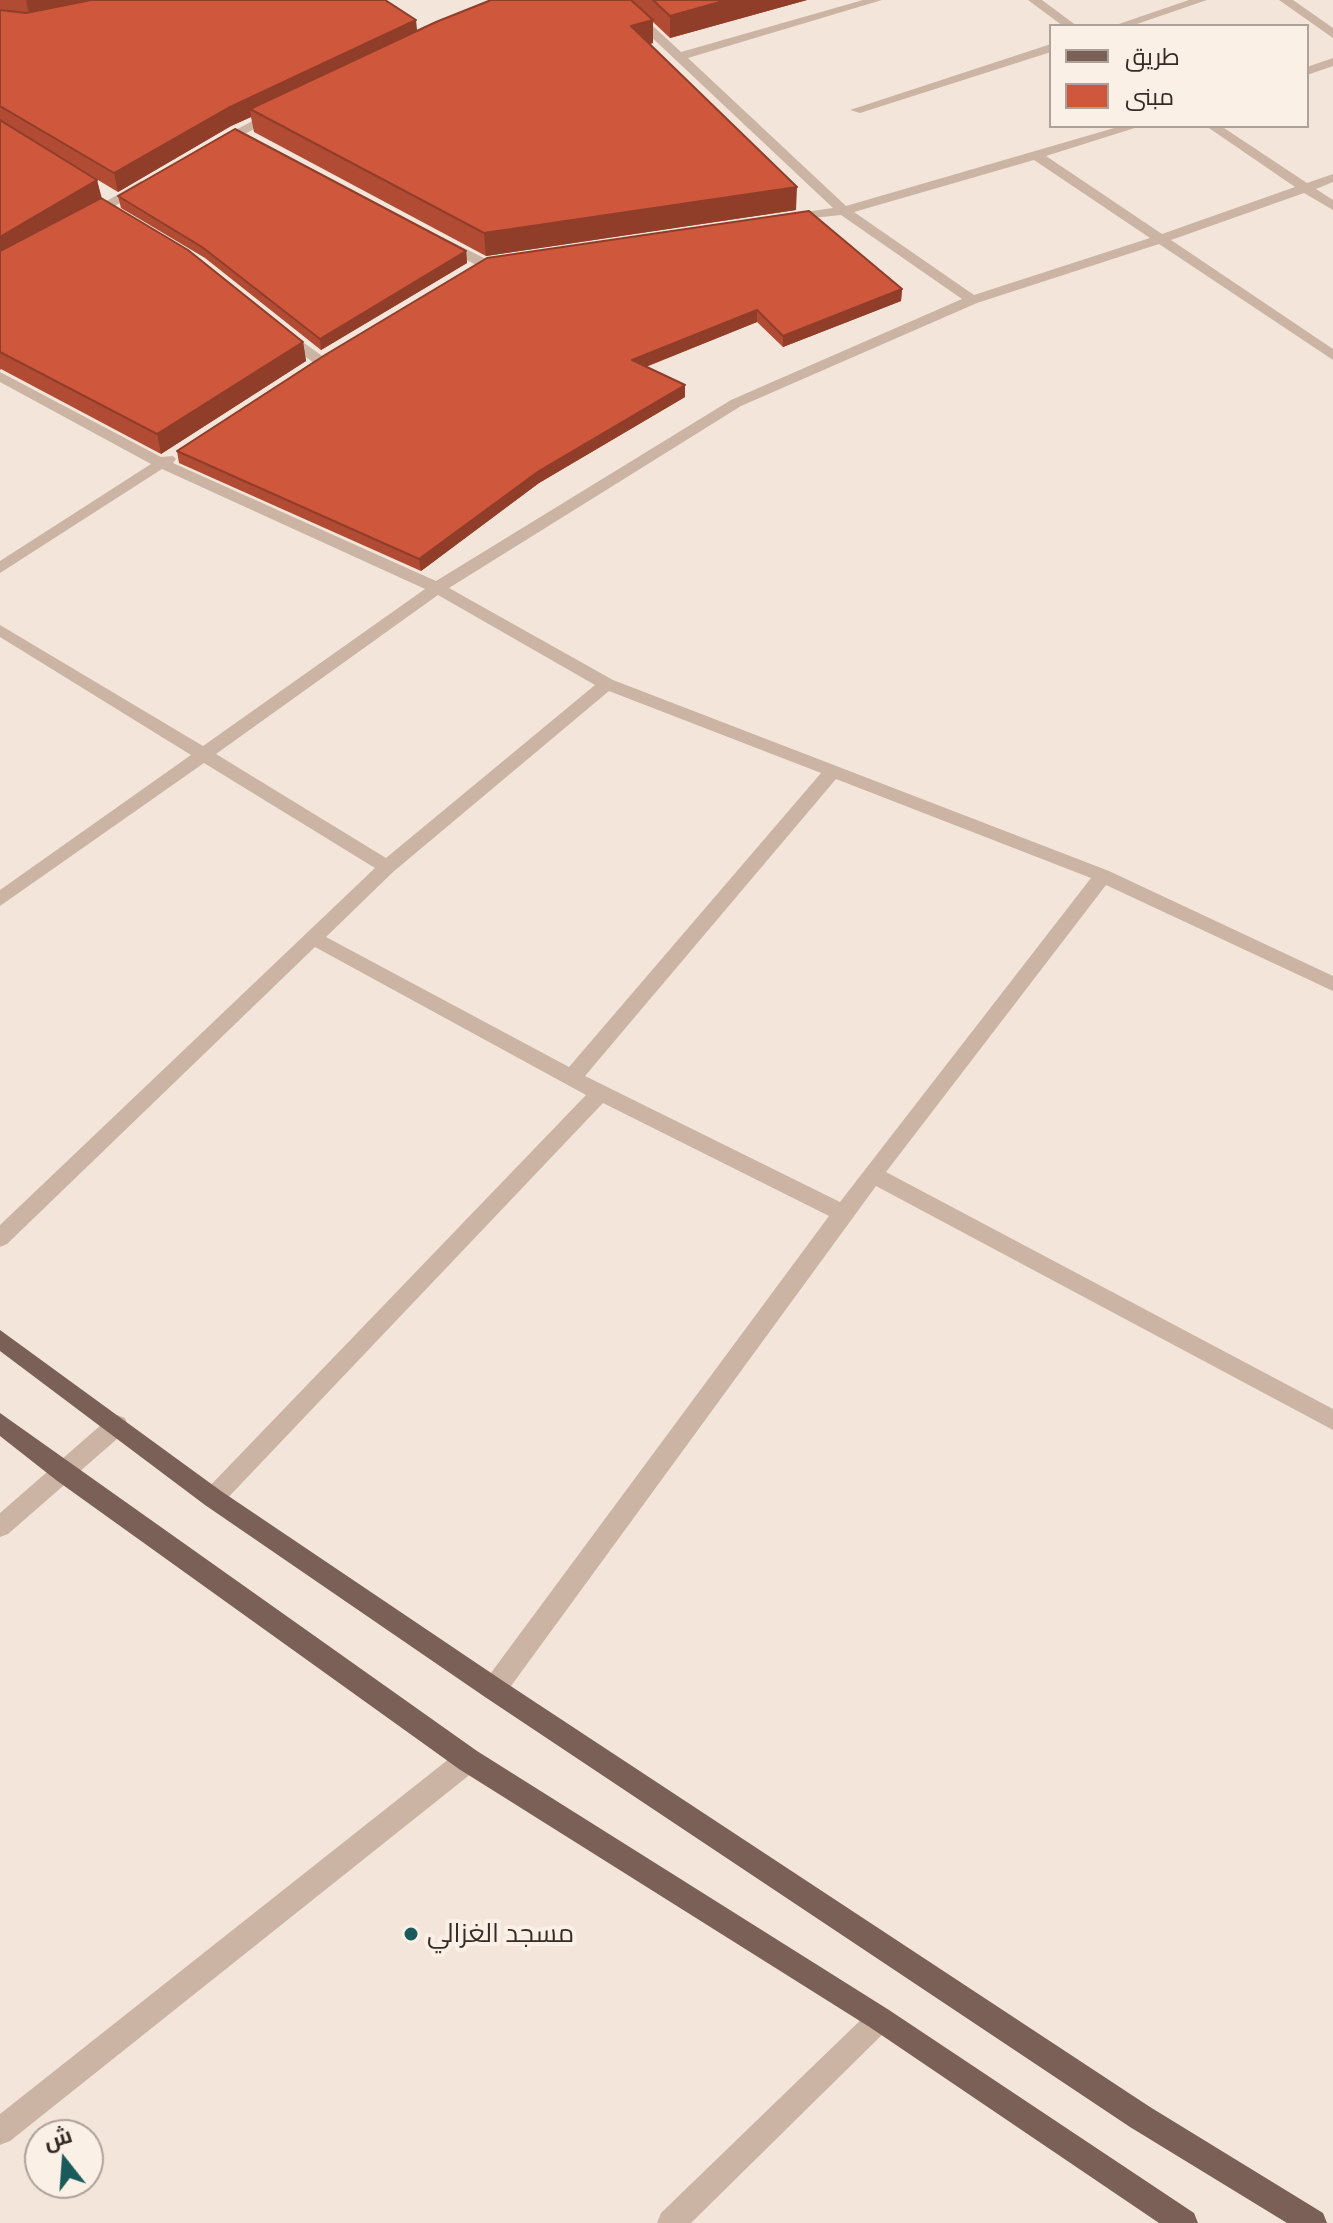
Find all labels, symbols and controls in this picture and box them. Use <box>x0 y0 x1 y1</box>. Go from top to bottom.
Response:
legend <box>1049 24 1309 128</box>
text: طريق <box>1125 42 1180 71</box>
text: مبنى <box>1125 82 1174 111</box>
place label: مسجد الغزالي <box>427 1918 574 1950</box>
marker: مسجد الغزالي <box>402 1925 420 1943</box>
north arrow <box>24 2119 104 2199</box>
text: ش <box>40 2121 75 2155</box>

